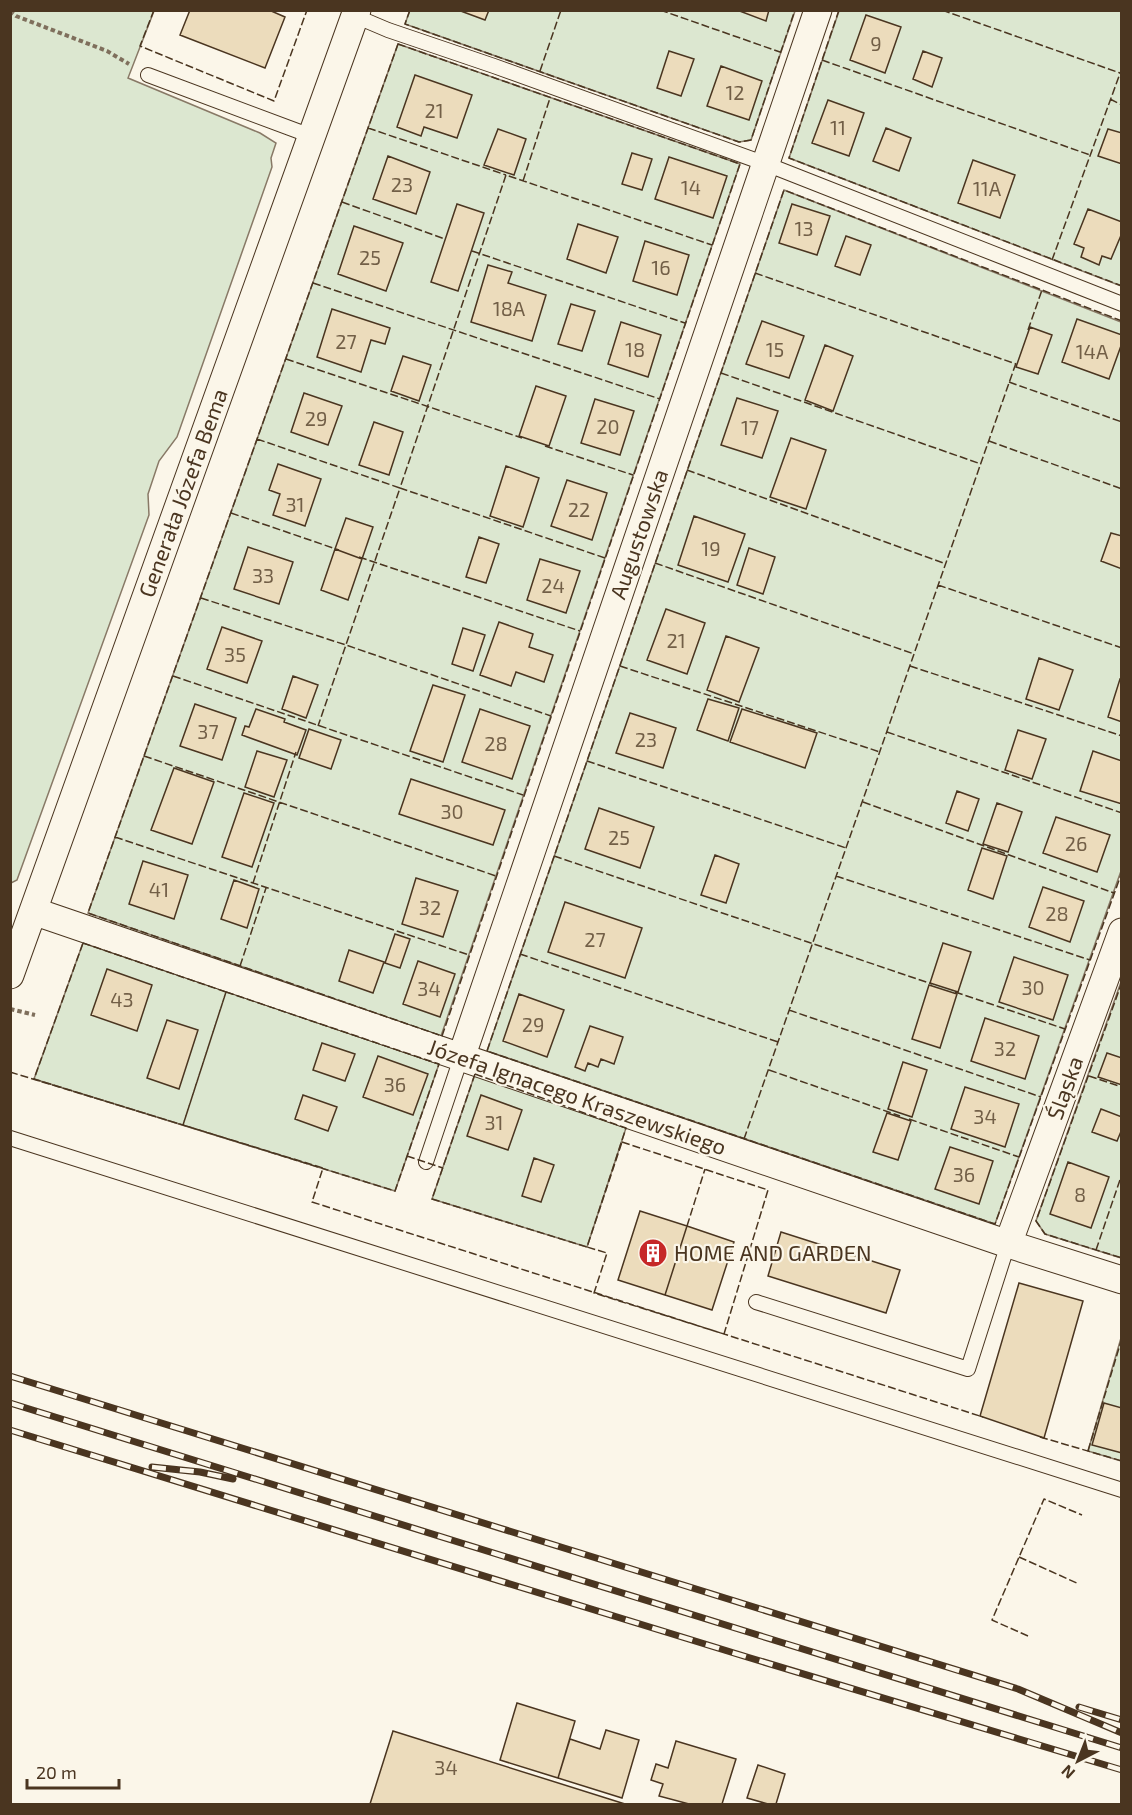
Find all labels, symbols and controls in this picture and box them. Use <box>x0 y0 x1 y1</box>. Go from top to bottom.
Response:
house number: 9 <box>870 31 882 55</box>
house number: 12 <box>725 80 745 104</box>
house number: 21 <box>424 98 444 122</box>
house number: 11 <box>830 115 846 139</box>
house number: 23 <box>391 172 413 196</box>
house number: 14 <box>681 175 701 199</box>
house number: 11A <box>973 176 1002 200</box>
house number: 13 <box>794 216 814 240</box>
house number: 25 <box>359 245 381 269</box>
house number: 16 <box>651 255 671 279</box>
house number: 18A <box>493 296 526 320</box>
house number: 27 <box>335 329 357 353</box>
house number: 18 <box>625 337 645 361</box>
house number: 15 <box>766 337 784 361</box>
house number: 14A <box>1076 339 1109 363</box>
street label: Generała Józefa Bema <box>132 385 232 600</box>
house number: 29 <box>305 406 327 430</box>
house number: 20 <box>596 414 620 438</box>
house number: 17 <box>741 415 759 439</box>
street label: Augustowska <box>604 465 672 602</box>
house number: 31 <box>285 492 305 516</box>
house number: 22 <box>568 497 590 521</box>
house number: 19 <box>701 536 721 560</box>
house number: 33 <box>252 563 274 587</box>
house number: 24 <box>541 573 565 597</box>
house number: 21 <box>666 628 686 652</box>
house number: 35 <box>224 642 246 666</box>
house number: 37 <box>197 719 219 743</box>
house number: 23 <box>635 727 657 751</box>
house number: 28 <box>484 731 508 755</box>
house number: 30 <box>440 799 464 823</box>
house number: 25 <box>608 825 630 849</box>
house number: 26 <box>1065 831 1087 855</box>
house number: 41 <box>149 877 169 901</box>
house number: 32 <box>419 895 441 919</box>
house number: 28 <box>1045 901 1069 925</box>
house number: 27 <box>584 927 606 951</box>
house number: 30 <box>1021 975 1045 999</box>
house number: 34 <box>417 976 441 1000</box>
house number: 43 <box>110 987 134 1011</box>
house number: 29 <box>522 1012 544 1036</box>
street label: Józefa Ignacego Kraszewskiego <box>425 1033 730 1159</box>
house number: 32 <box>994 1036 1016 1060</box>
street label: Śląska <box>1041 1052 1087 1123</box>
house number: 36 <box>384 1072 406 1096</box>
house number: 34 <box>973 1104 997 1128</box>
house number: 31 <box>484 1110 504 1134</box>
house number: 36 <box>953 1162 975 1186</box>
house number: 8 <box>1074 1182 1086 1206</box>
building icon: HOME AND GARDEN <box>637 1237 669 1269</box>
place label: HOME AND GARDEN <box>674 1239 872 1265</box>
north arrow <box>1048 1731 1108 1791</box>
scale bar <box>27 1752 118 1790</box>
house number: 34 <box>434 1755 458 1779</box>
text: 20 m <box>36 1761 77 1783</box>
text: N <box>1057 1762 1078 1783</box>

